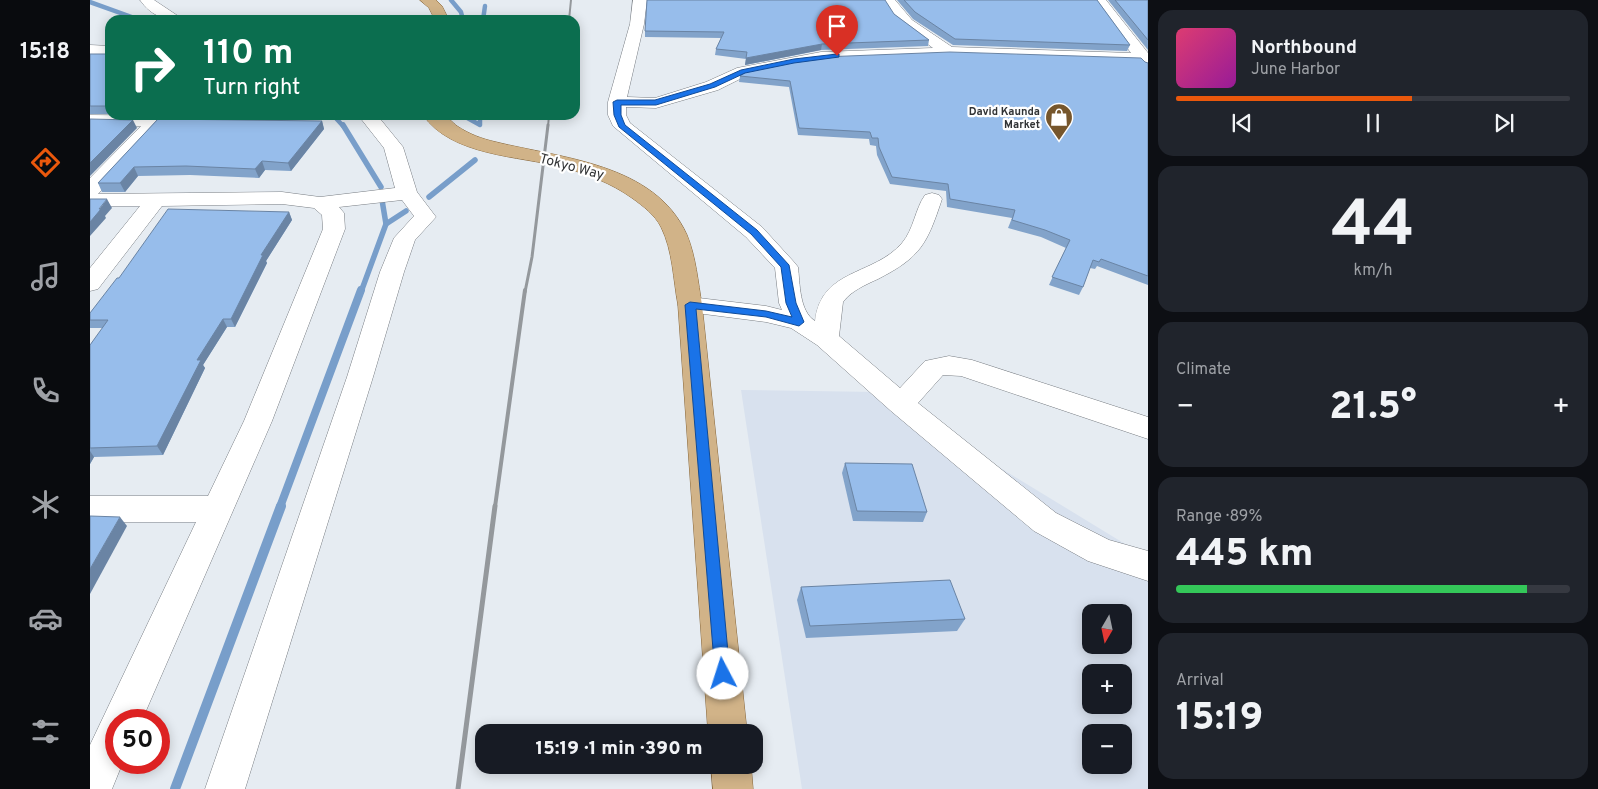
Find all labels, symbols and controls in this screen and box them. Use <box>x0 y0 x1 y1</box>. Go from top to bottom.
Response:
pin <box>816 5 858 56</box>
icon: arrive <box>823 12 851 40</box>
text: 110 m <box>203 32 293 76</box>
icon: right <box>120 35 185 100</box>
text: Northbound <box>1251 36 1357 60</box>
text: 15:18 <box>20 39 70 66</box>
text: June Harbor <box>1251 60 1340 80</box>
text: Turn right <box>203 75 300 102</box>
shop icon: David Kaunda Market <box>1044 102 1074 141</box>
place label: David Kaunda Market <box>969 105 1040 132</box>
icon: previous <box>1228 109 1256 137</box>
icon: pause <box>1359 109 1387 137</box>
icon: next <box>1490 109 1518 137</box>
icon: directions <box>28 145 63 180</box>
street label: Tokyo Way <box>537 151 606 184</box>
text: 44 <box>1331 187 1415 269</box>
icon: music <box>28 259 63 294</box>
text: km/h <box>1354 261 1392 281</box>
text: Climate <box>1176 360 1231 380</box>
icon: phone <box>28 373 63 408</box>
text: 21.5° <box>1329 384 1417 433</box>
text: − <box>1176 390 1194 426</box>
text: + <box>1552 390 1570 426</box>
icon: climate <box>28 487 63 522</box>
text: Range · 89% <box>1176 507 1262 527</box>
text: 445 km <box>1176 531 1313 580</box>
icon: car <box>28 601 63 636</box>
north arrow <box>1082 604 1132 654</box>
map controls <box>1082 604 1132 774</box>
position arrow <box>696 647 748 699</box>
button: + <box>1082 664 1132 714</box>
text: Arrival <box>1176 671 1224 691</box>
text: 15:19 <box>1176 695 1263 744</box>
speed limit sign: 50 <box>105 709 170 774</box>
icon: filters <box>28 714 63 749</box>
button: − <box>1082 724 1132 774</box>
text: 15:19 · 1 min · 390 m <box>535 737 703 761</box>

